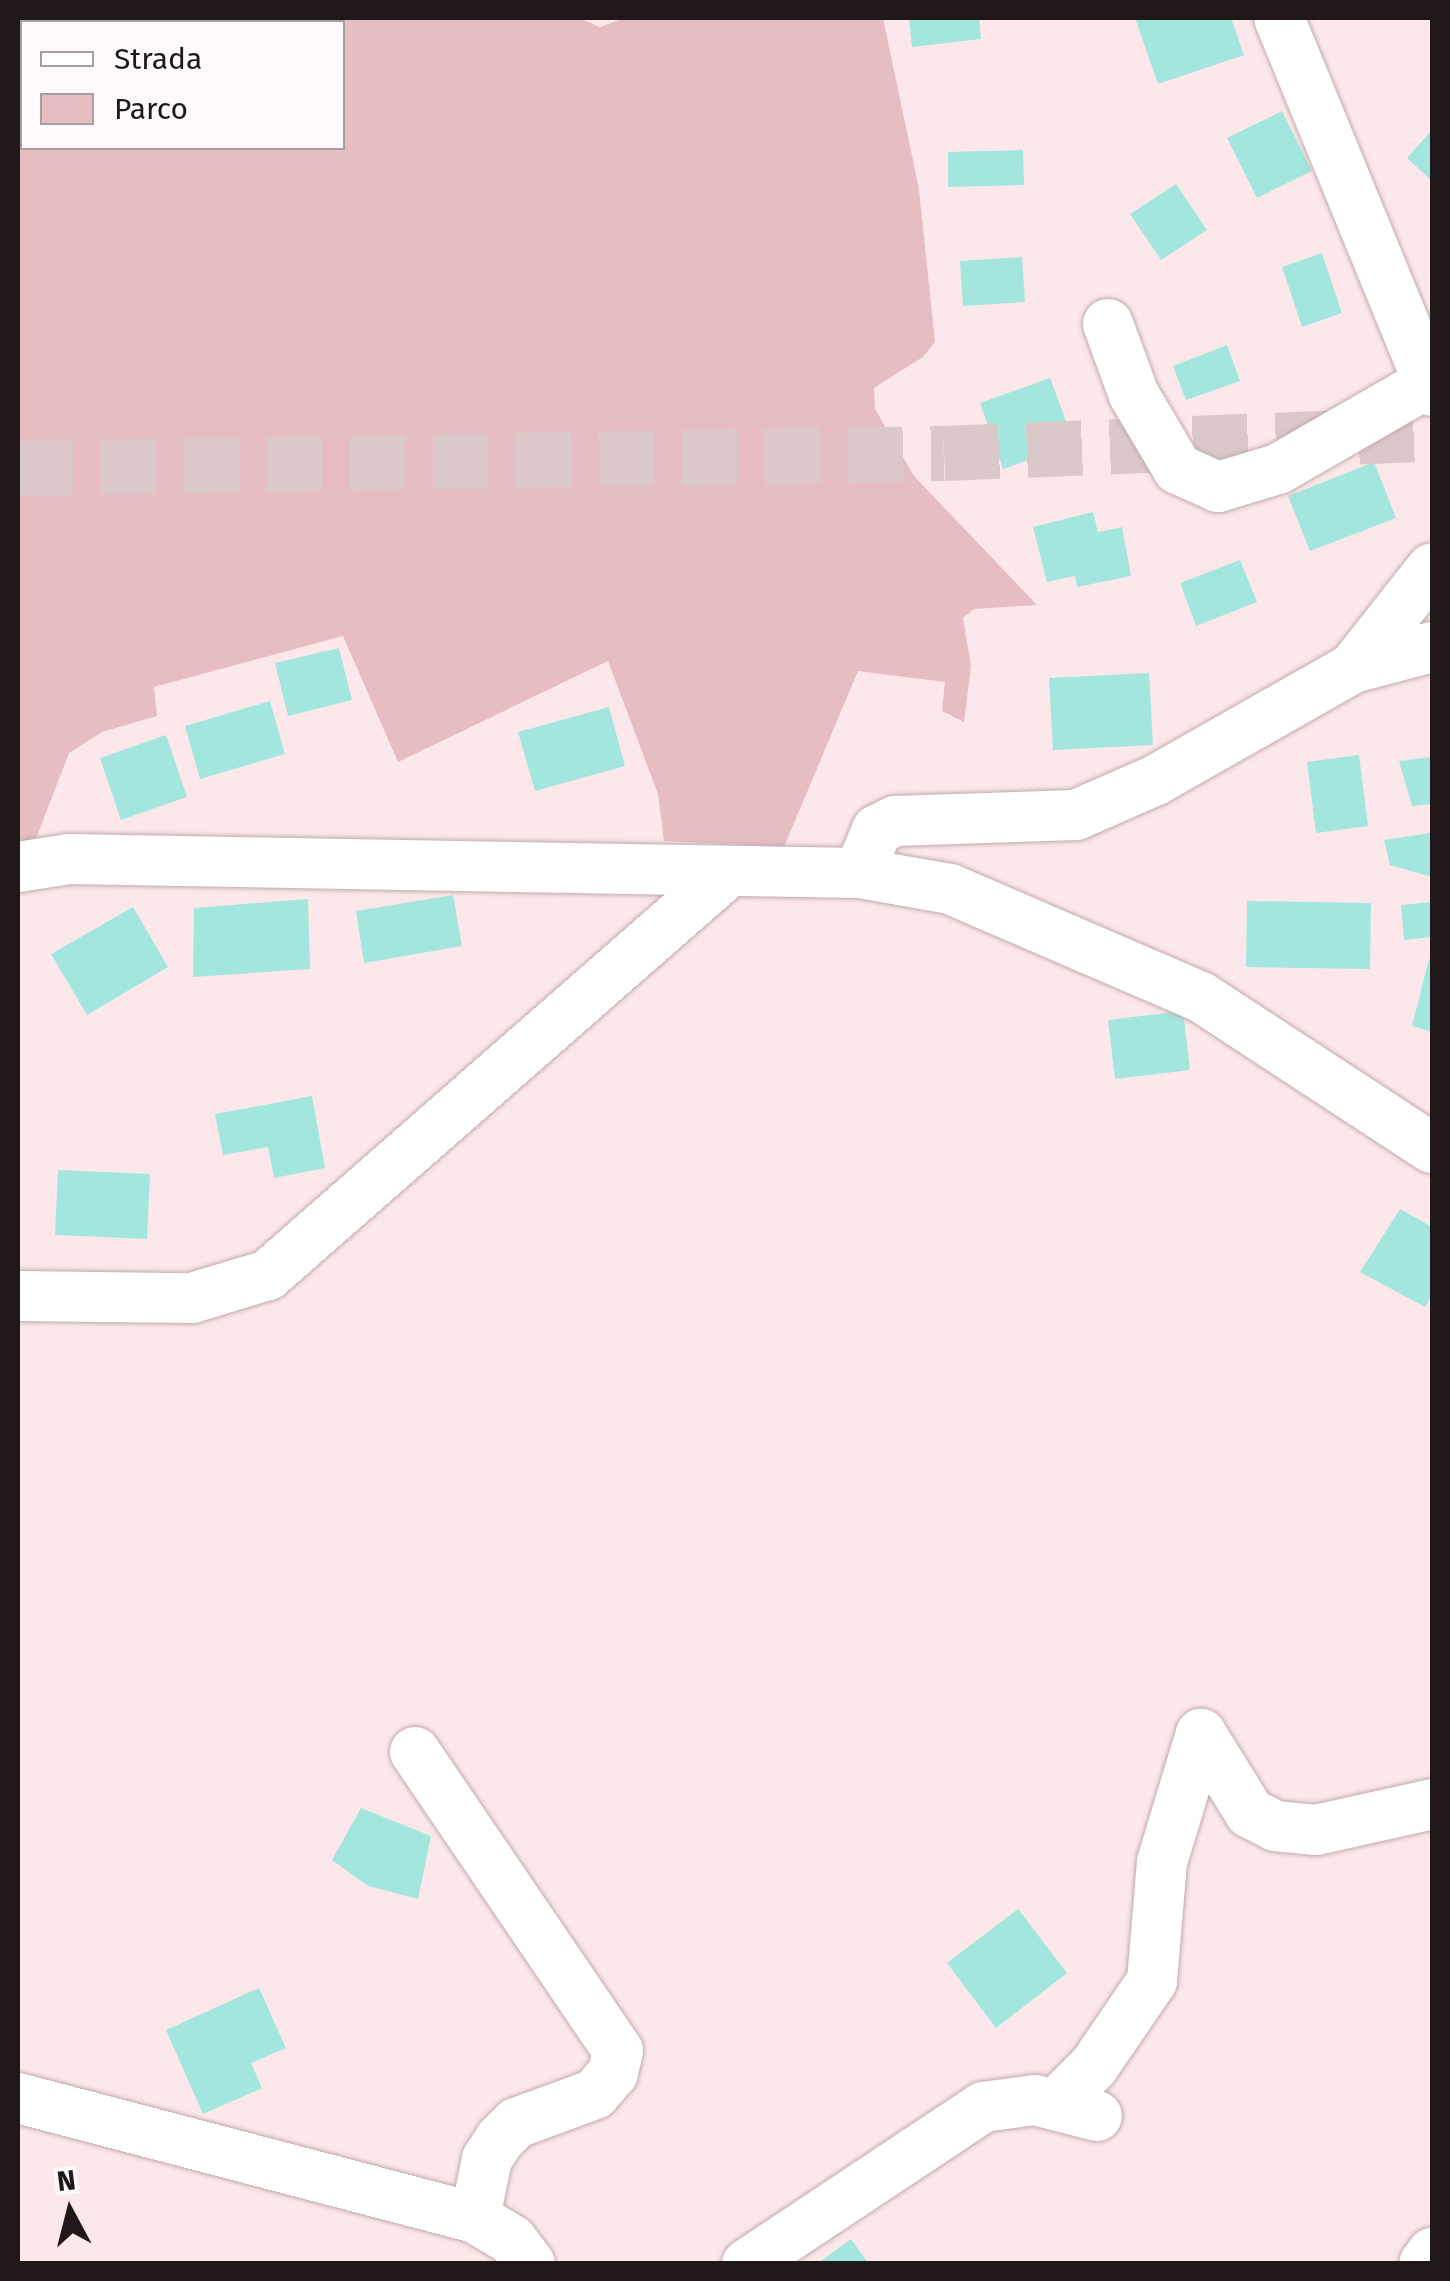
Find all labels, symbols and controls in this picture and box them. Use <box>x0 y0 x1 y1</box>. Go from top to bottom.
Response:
legend <box>20 20 345 150</box>
text: Strada <box>114 41 202 77</box>
text: Parco <box>114 91 188 127</box>
north arrow <box>20 2161 120 2261</box>
text: N <box>55 2163 78 2198</box>

